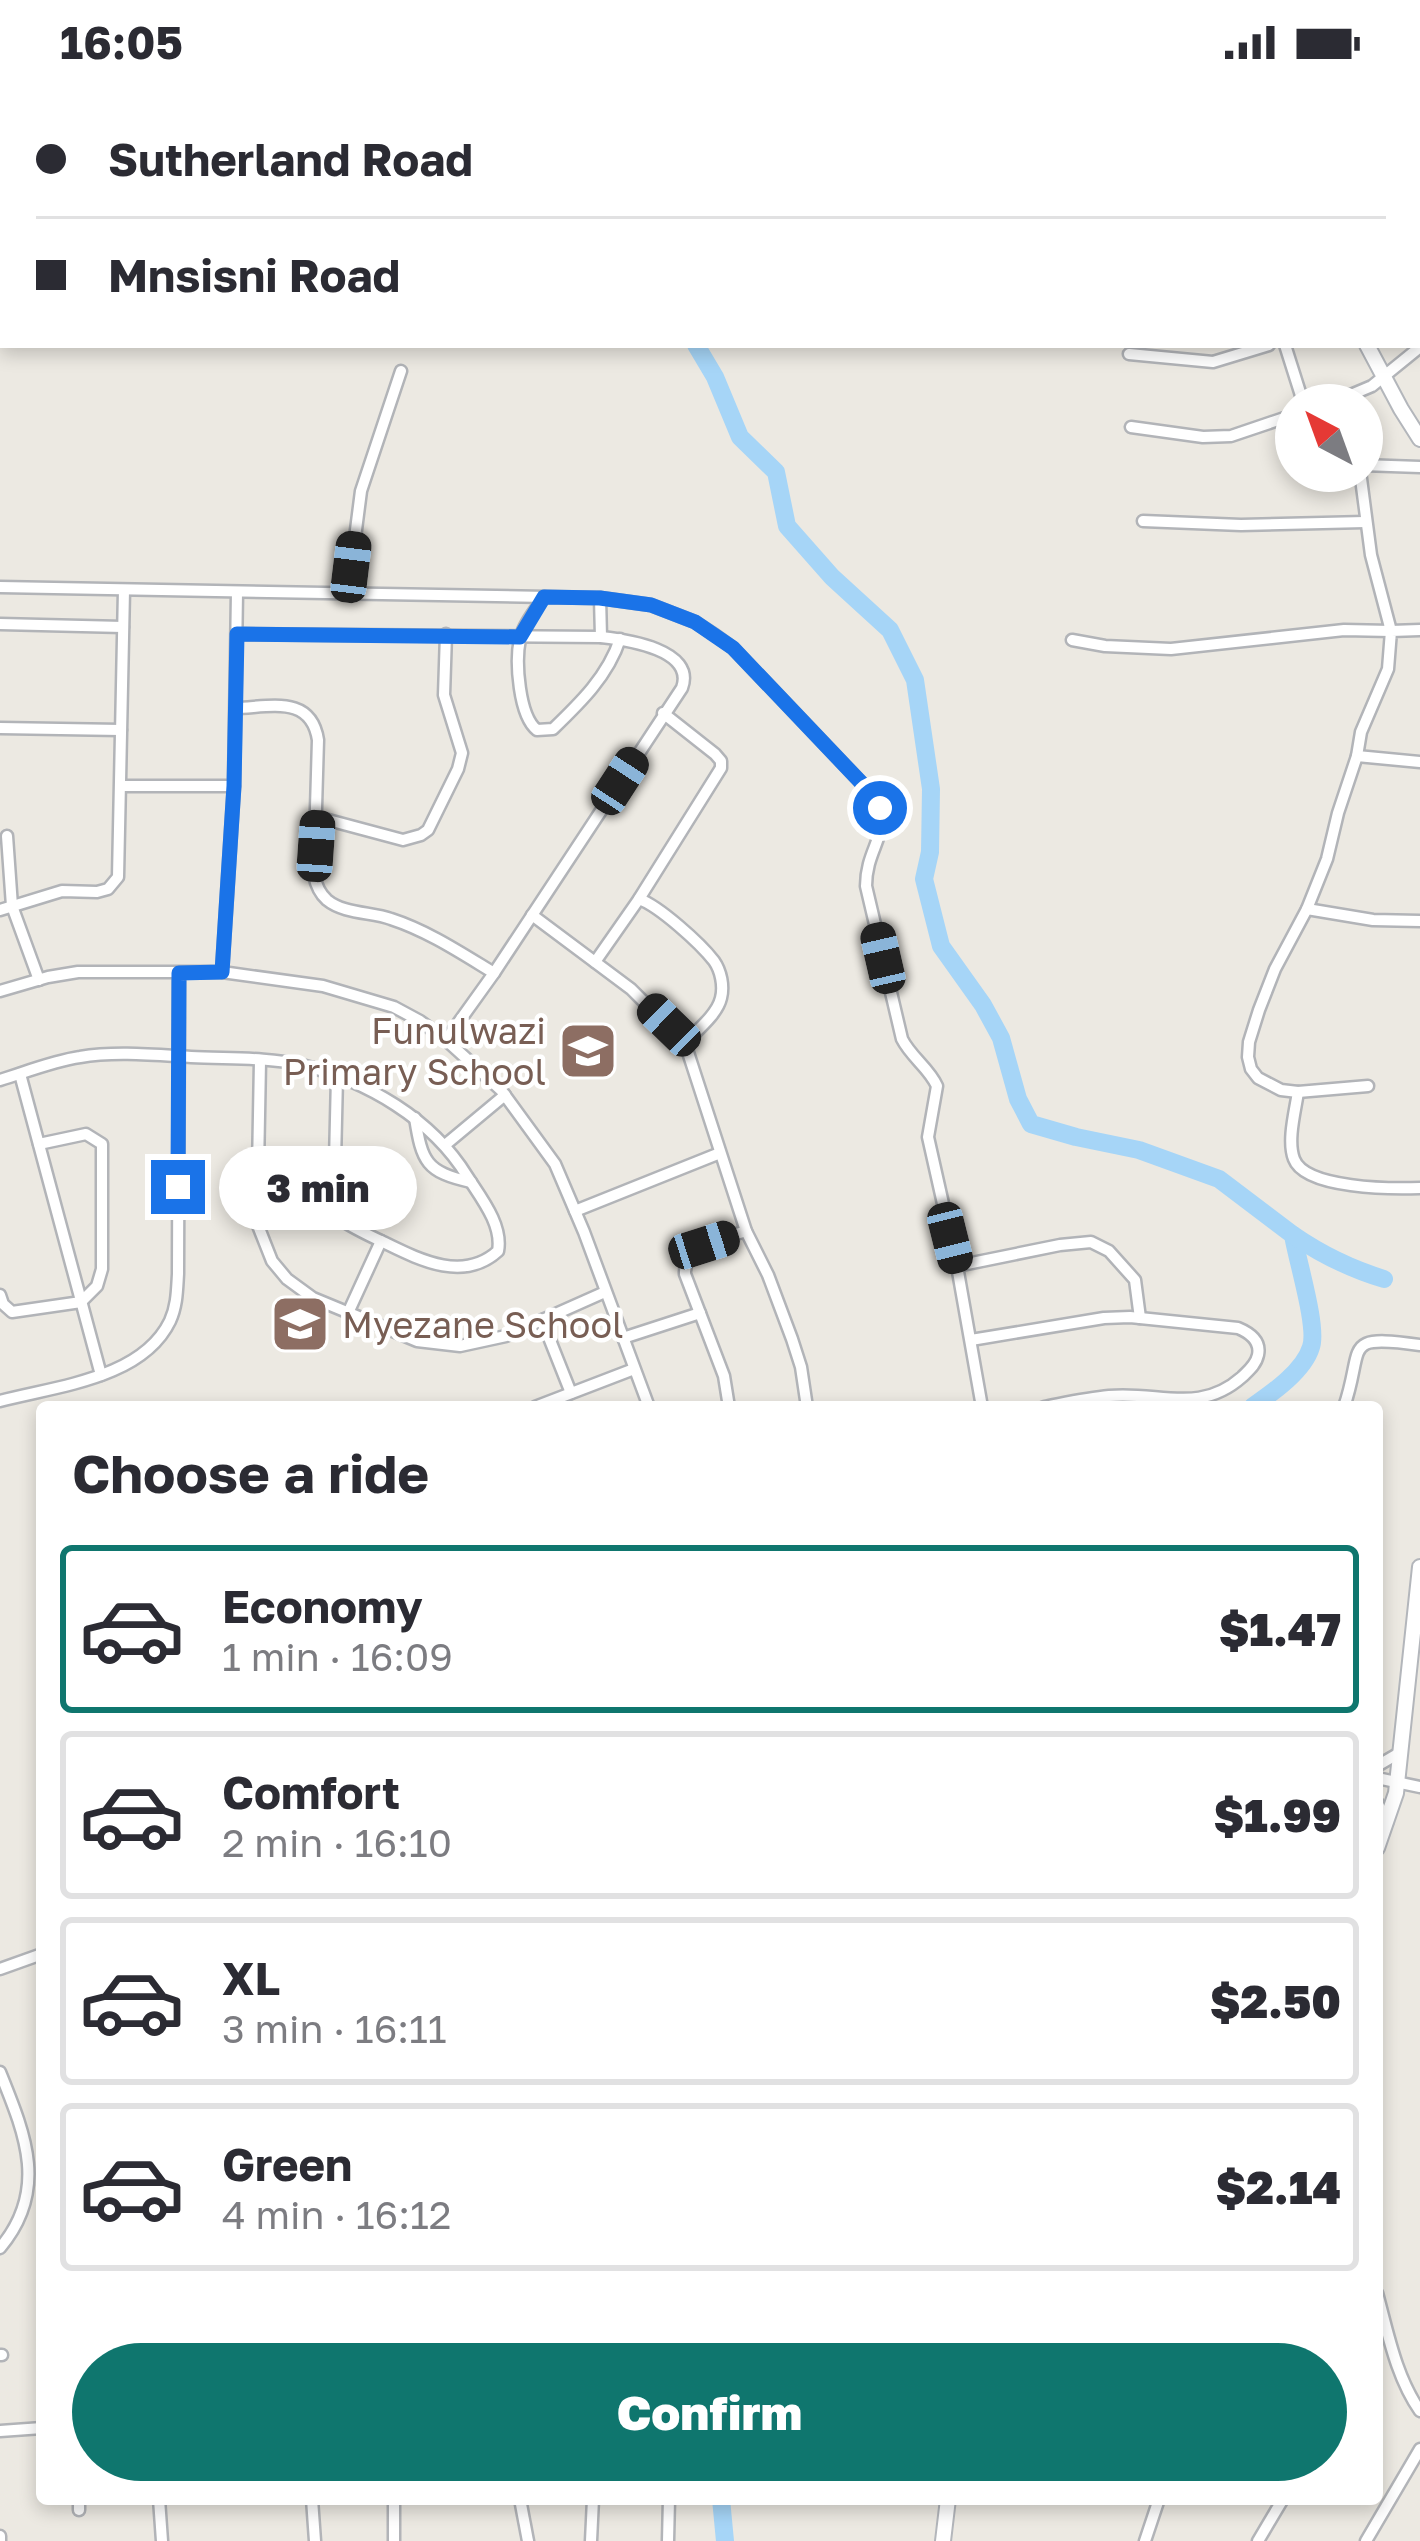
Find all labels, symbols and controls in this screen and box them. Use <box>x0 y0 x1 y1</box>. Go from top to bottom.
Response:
text: 16:05 <box>60 15 183 69</box>
text: Sutherland Road <box>108 132 473 186</box>
text: Mnsisni Road <box>108 248 400 302</box>
north arrow <box>1275 384 1383 492</box>
map controls <box>1275 384 1383 492</box>
car <box>329 529 373 605</box>
car <box>585 741 655 821</box>
route start <box>853 781 907 835</box>
car <box>296 809 336 883</box>
car <box>857 919 909 997</box>
car <box>631 987 707 1063</box>
place label: Funulwazi Primary School <box>283 1009 546 1093</box>
school or university icon: Funulwazi Primary School <box>557 1020 619 1082</box>
callout: 3 min <box>220 1145 418 1229</box>
route end <box>151 1160 205 1214</box>
text: 3 min <box>266 1164 370 1211</box>
car <box>924 1199 976 1277</box>
car <box>664 1217 744 1273</box>
school or university icon: Myezane School <box>269 1293 331 1355</box>
place label: Myezane School <box>342 1303 624 1346</box>
text: Choose a ride <box>72 1440 429 1505</box>
icon: car <box>78 1575 186 1683</box>
text: Economy <box>222 1579 423 1633</box>
text: $1.47 <box>1219 1602 1341 1656</box>
text: 1 min · 16:09 <box>222 1633 453 1680</box>
icon: car <box>78 1761 186 1869</box>
text: Comfort <box>222 1765 400 1819</box>
text: $1.99 <box>1214 1788 1341 1842</box>
text: 2 min · 16:10 <box>222 1819 452 1866</box>
icon: car <box>78 1947 186 2055</box>
text: XL <box>222 1951 280 2005</box>
text: $2.50 <box>1210 1974 1341 2028</box>
text: 3 min · 16:11 <box>222 2005 447 2052</box>
icon: car <box>78 2133 186 2241</box>
text: Green <box>222 2137 352 2191</box>
text: $2.14 <box>1216 2160 1341 2214</box>
text: 4 min · 16:12 <box>222 2191 451 2238</box>
button: Confirm <box>72 2343 1347 2481</box>

